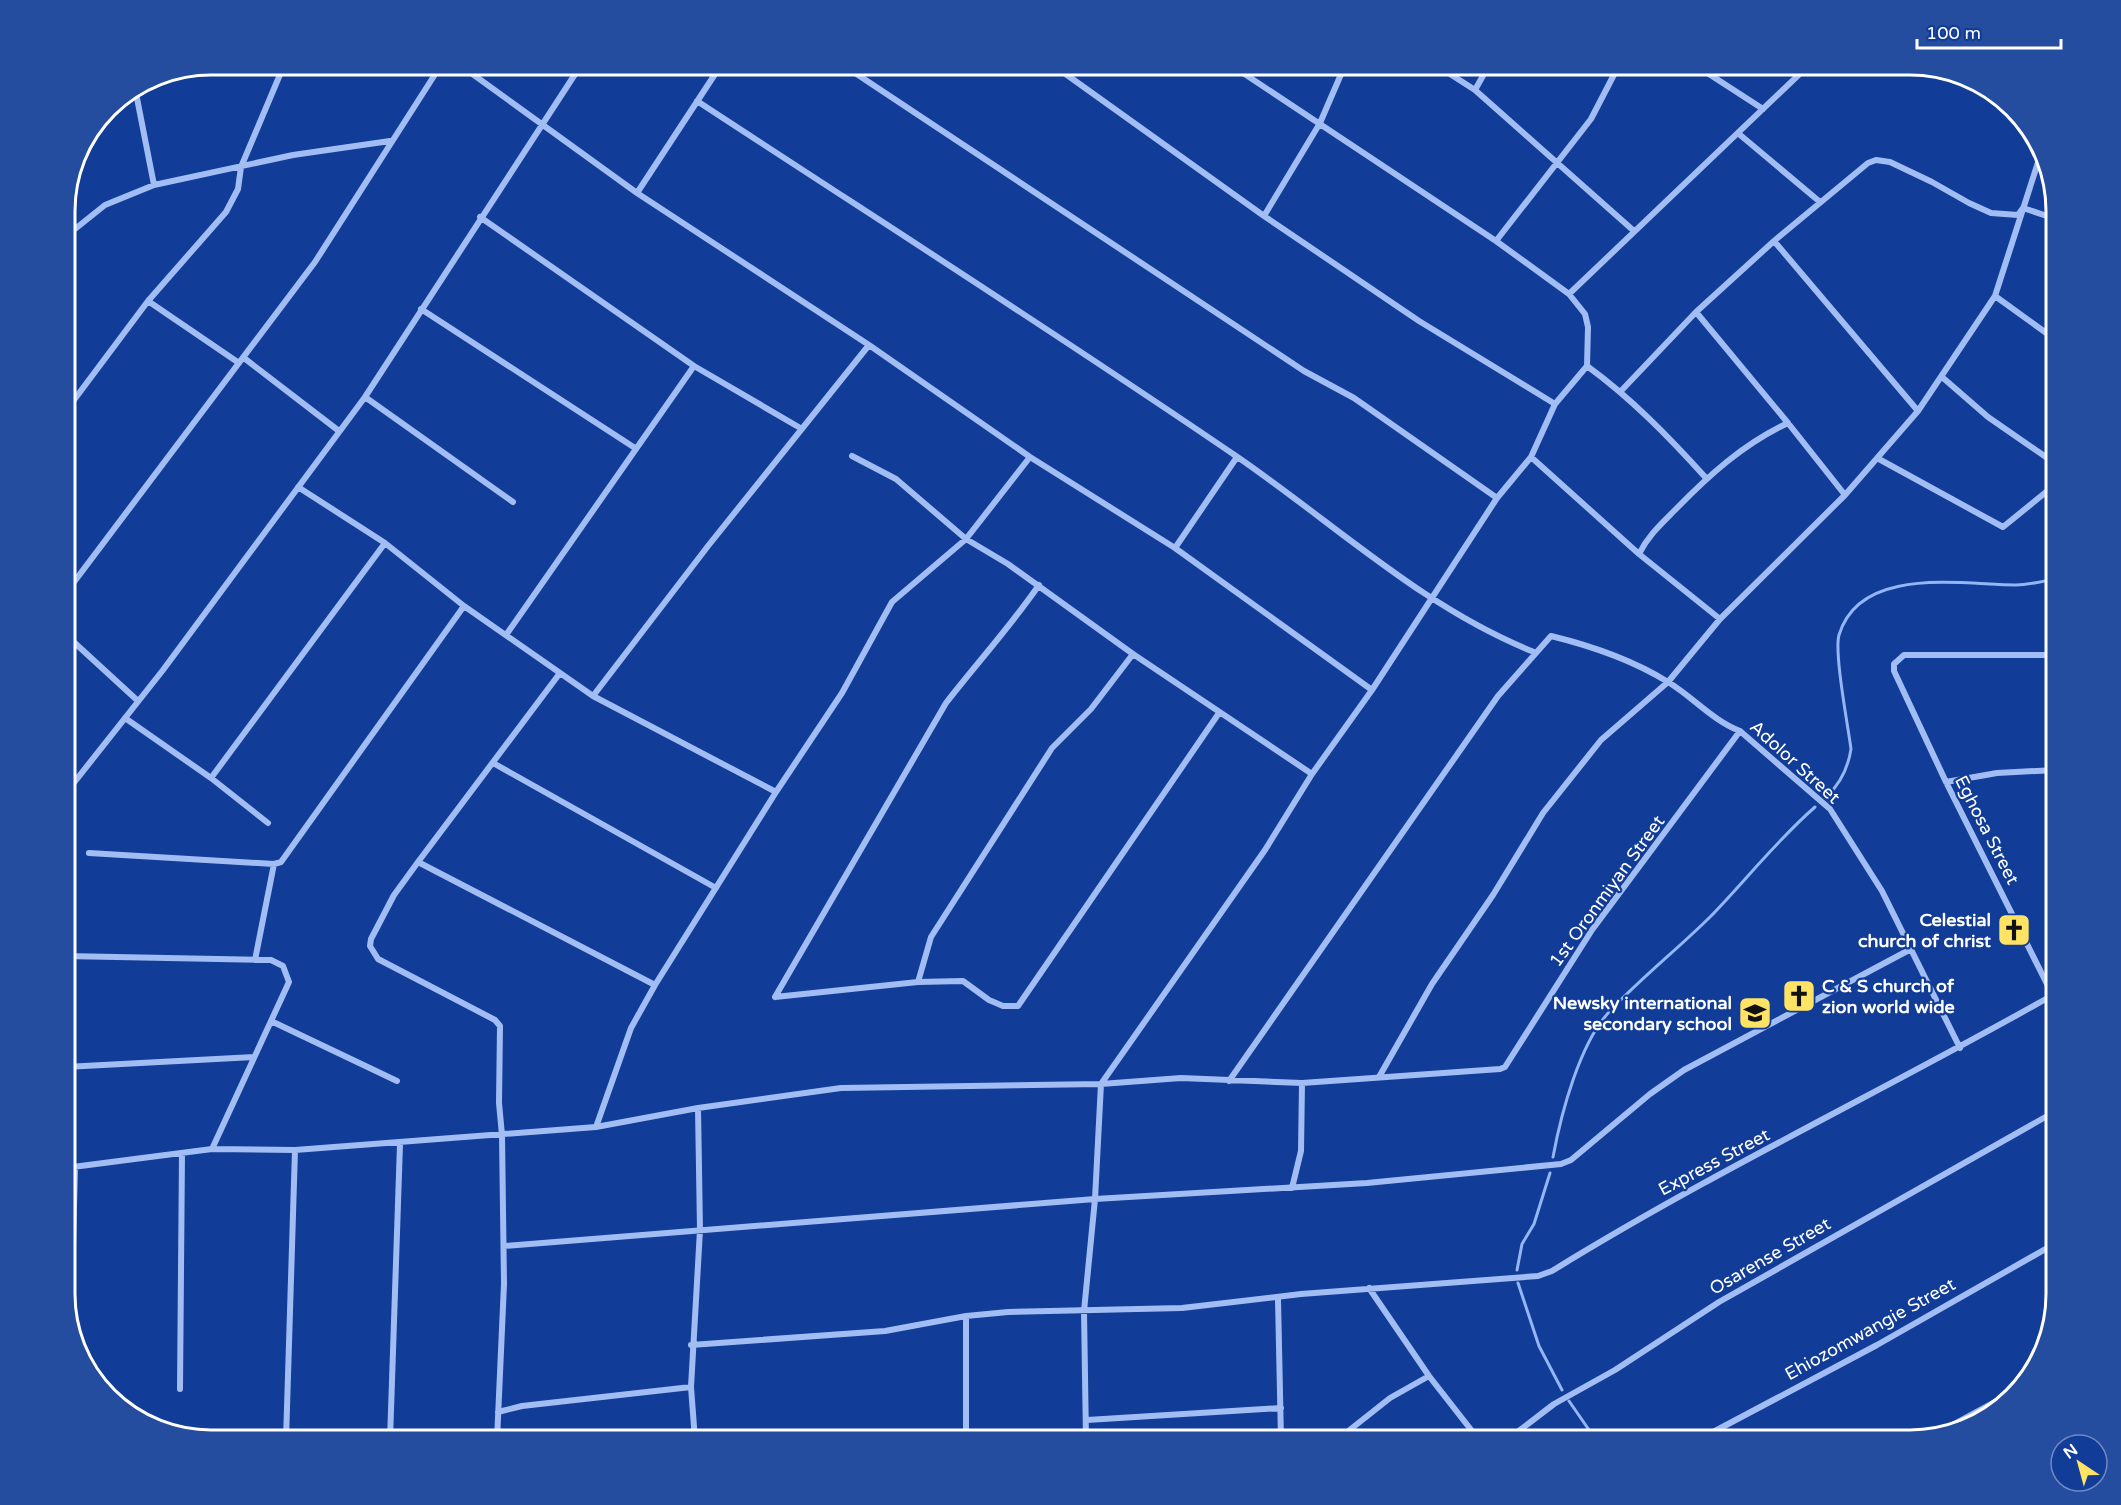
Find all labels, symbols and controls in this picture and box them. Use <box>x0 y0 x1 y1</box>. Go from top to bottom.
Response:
scale bar <box>1917 12 2061 50</box>
text: 100 m <box>1926 22 1981 44</box>
street label: Adolor Street <box>1745 716 1845 808</box>
street label: Eghosa Street <box>1950 772 2024 888</box>
street label: 1st Oronmiyan Street <box>1545 811 1670 971</box>
place label: Celestial church of christ <box>1858 909 1991 952</box>
church icon: Celestial church of christ <box>1996 912 2032 948</box>
place label: C & S church of zion world wide <box>1822 975 1955 1018</box>
church icon: C & S church of zion world wide <box>1781 978 1817 1014</box>
place label: Newsky international secondary school <box>1553 992 1732 1035</box>
school or university icon: Newsky international secondary school <box>1737 995 1773 1031</box>
street label: Express Street <box>1655 1123 1773 1201</box>
street label: Osarense Street <box>1706 1212 1834 1300</box>
street label: Ehiozomwangie Street <box>1781 1273 1959 1385</box>
north arrow <box>2049 1433 2109 1493</box>
text: N <box>2060 1440 2082 1464</box>

